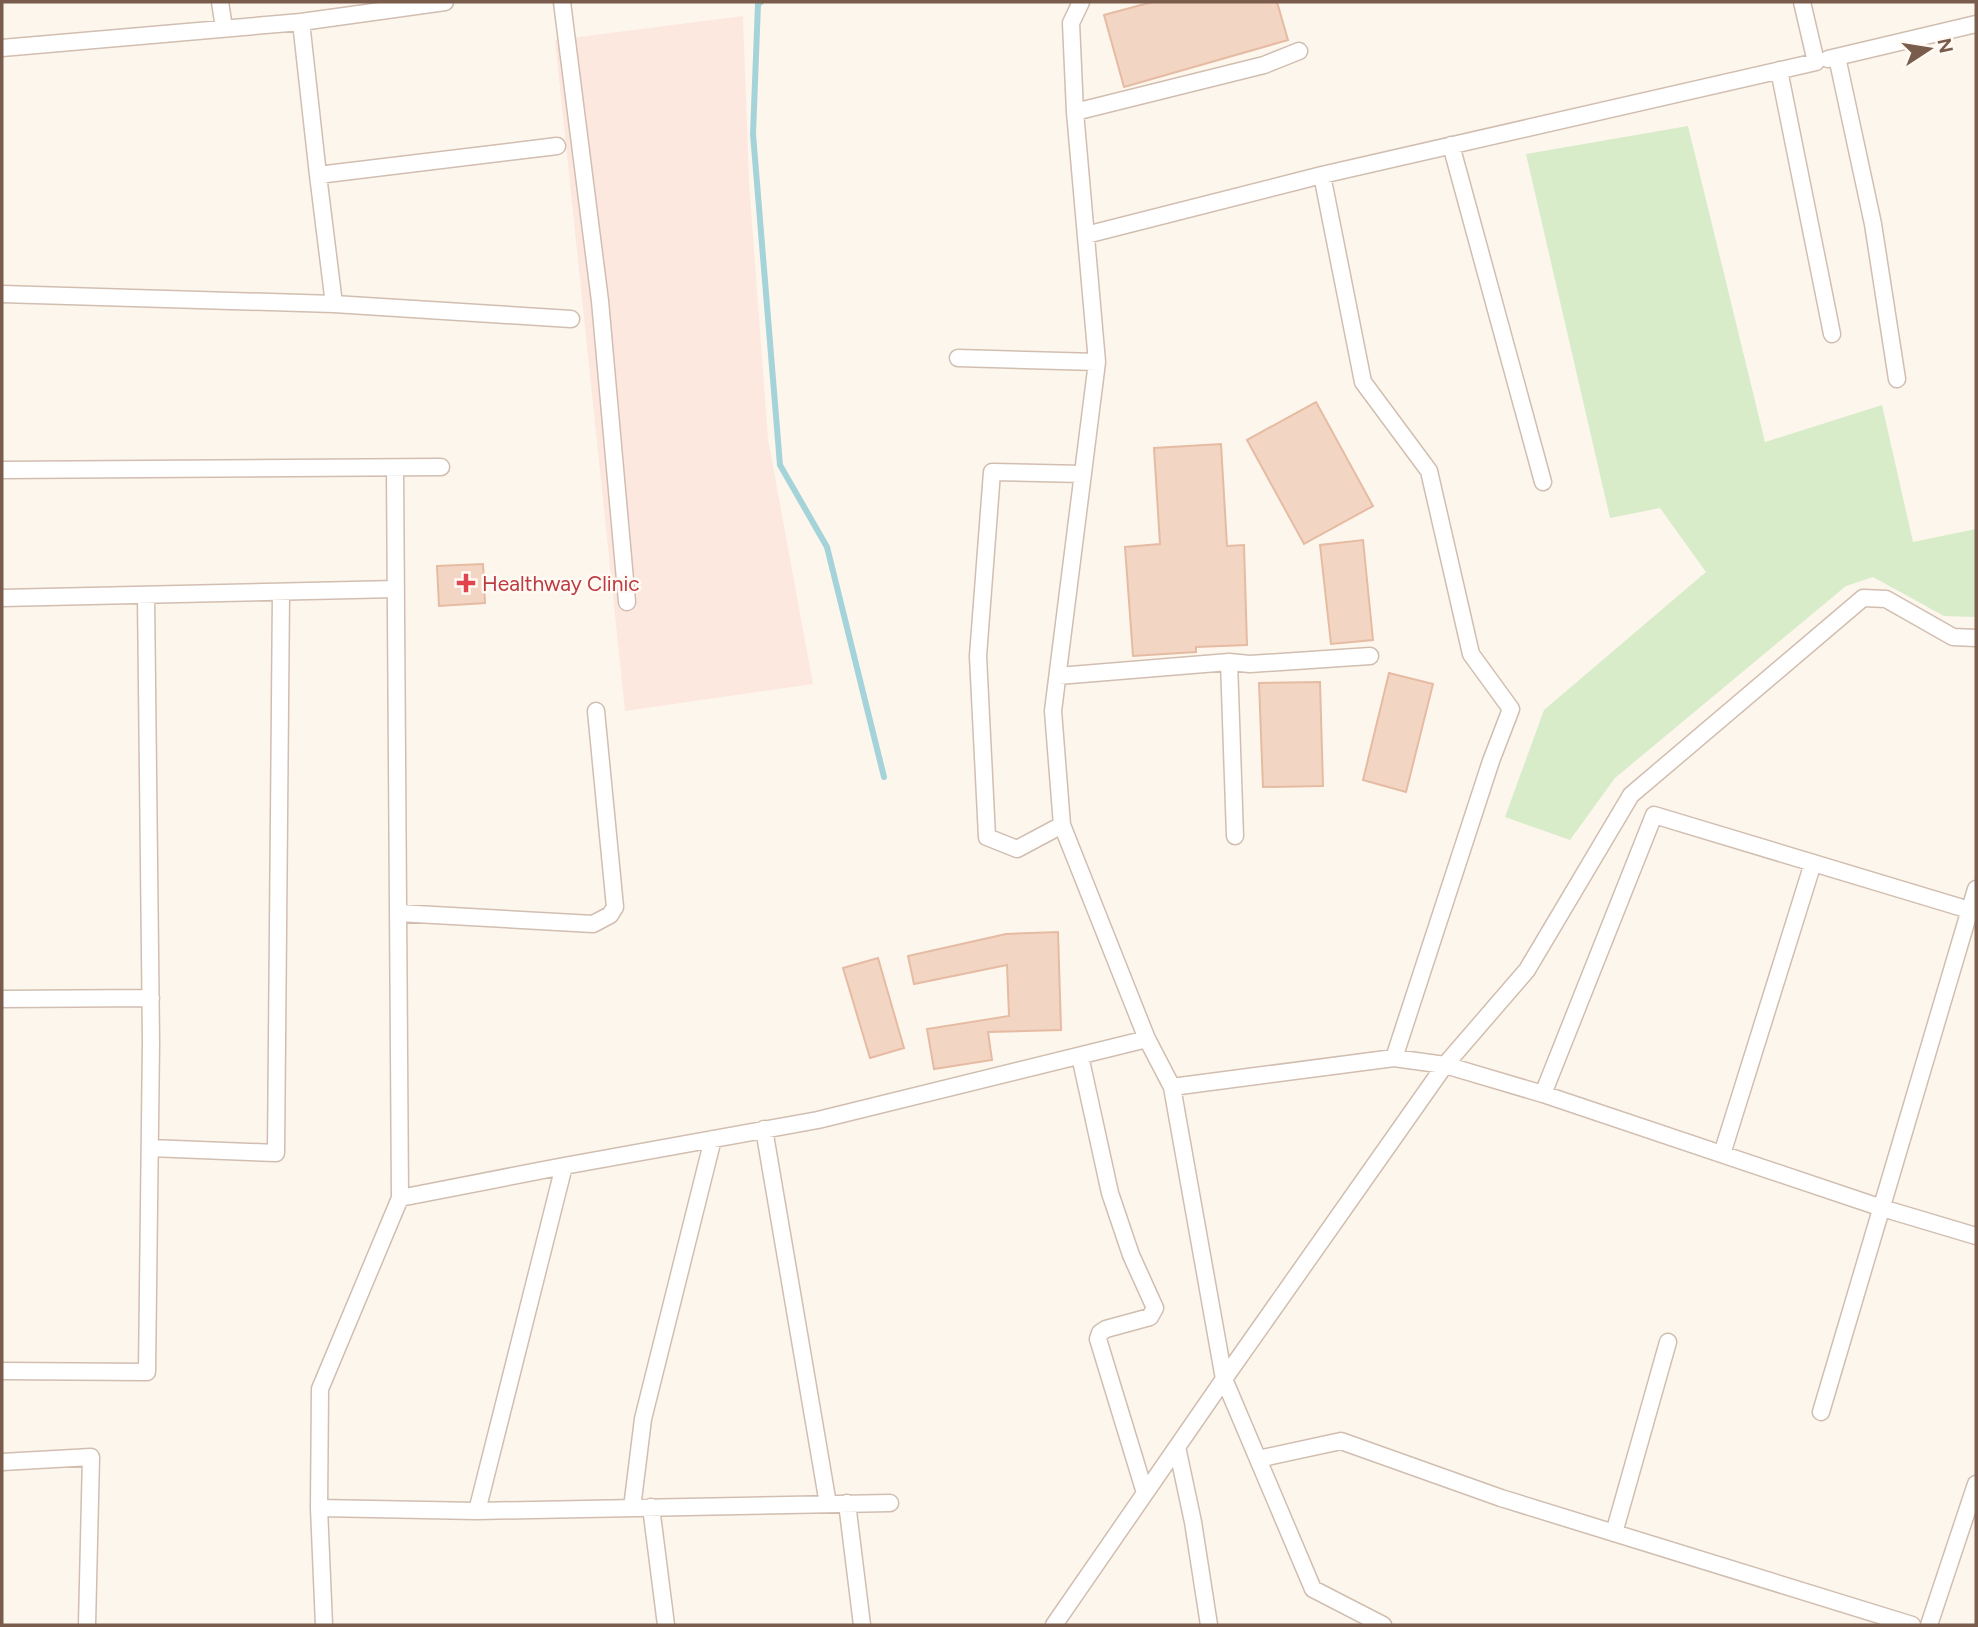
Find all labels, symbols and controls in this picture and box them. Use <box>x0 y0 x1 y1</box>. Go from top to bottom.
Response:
north arrow <box>1894 14 1964 84</box>
text: N <box>1932 36 1958 55</box>
place label: Healthway Clinic <box>482 571 640 596</box>
marker: Healthway Clinic <box>456 573 476 593</box>

